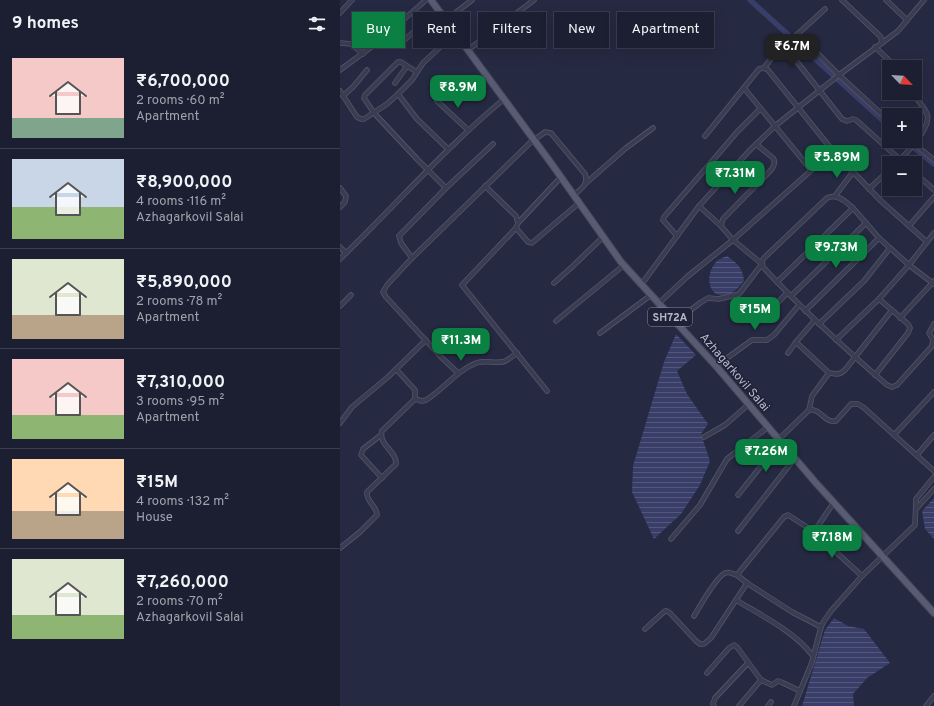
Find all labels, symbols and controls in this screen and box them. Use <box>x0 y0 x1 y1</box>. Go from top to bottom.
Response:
chip: Buy <box>352 12 405 48</box>
chip: Rent <box>413 12 470 48</box>
chip: Filters <box>478 12 546 48</box>
chip: New <box>554 12 609 48</box>
chip: Apartment <box>617 12 714 48</box>
text: 9 homes <box>12 13 79 35</box>
icon: filters <box>306 13 328 35</box>
pin: ₹6.7M <box>764 34 820 68</box>
text: ₹6.7M <box>774 39 810 55</box>
north arrow <box>882 60 922 100</box>
map controls <box>882 60 922 196</box>
text: ₹6,700,000 <box>136 71 230 93</box>
icon: home <box>44 74 92 122</box>
pin: ₹8.9M <box>430 75 486 109</box>
text: ₹8.9M <box>439 80 477 96</box>
text: 2 rooms · 60 m² <box>136 93 225 109</box>
button: + <box>882 108 922 148</box>
text: Apartment <box>136 109 199 125</box>
pin: ₹5.89M <box>804 145 870 179</box>
text: ₹5.89M <box>814 150 860 166</box>
button: − <box>882 156 922 196</box>
pin: ₹7.31M <box>702 161 768 195</box>
text: ₹7.31M <box>715 166 755 182</box>
text: ₹8,900,000 <box>136 172 233 194</box>
icon: home <box>44 175 92 223</box>
text: 4 rooms · 116 m² <box>136 194 226 210</box>
text: Azhagarkovil Salai <box>136 210 244 226</box>
pin: ₹9.73M <box>803 235 869 269</box>
text: ₹9.73M <box>814 240 858 256</box>
text: ₹5,890,000 <box>136 272 232 294</box>
icon: home <box>44 275 92 323</box>
text: 2 rooms · 78 m² <box>136 294 222 310</box>
pin: ₹15M <box>731 297 779 331</box>
text: ₹15M <box>739 302 771 318</box>
road number: SH72A <box>648 308 692 326</box>
text: Apartment <box>136 310 199 326</box>
pin: ₹11.3M <box>428 328 494 362</box>
street label: Azhagarkovil Salai <box>696 330 773 415</box>
text: ₹11.3M <box>441 333 481 349</box>
text: ₹7,310,000 <box>136 372 225 394</box>
icon: home <box>44 375 92 423</box>
text: 3 rooms · 95 m² <box>136 394 224 410</box>
text: Apartment <box>136 410 199 426</box>
pin: ₹7.26M <box>733 439 799 473</box>
text: ₹7.26M <box>744 444 788 460</box>
text: ₹15M <box>136 472 178 494</box>
icon: home <box>44 475 92 523</box>
text: 4 rooms · 132 m² <box>136 494 229 510</box>
text: House <box>136 510 173 526</box>
pin: ₹7.18M <box>799 525 865 559</box>
text: ₹7.18M <box>812 530 852 546</box>
text: ₹7,260,000 <box>136 572 229 594</box>
icon: home <box>44 575 92 623</box>
text: 2 rooms · 70 m² <box>136 594 223 610</box>
text: Azhagarkovil Salai <box>136 610 244 626</box>

